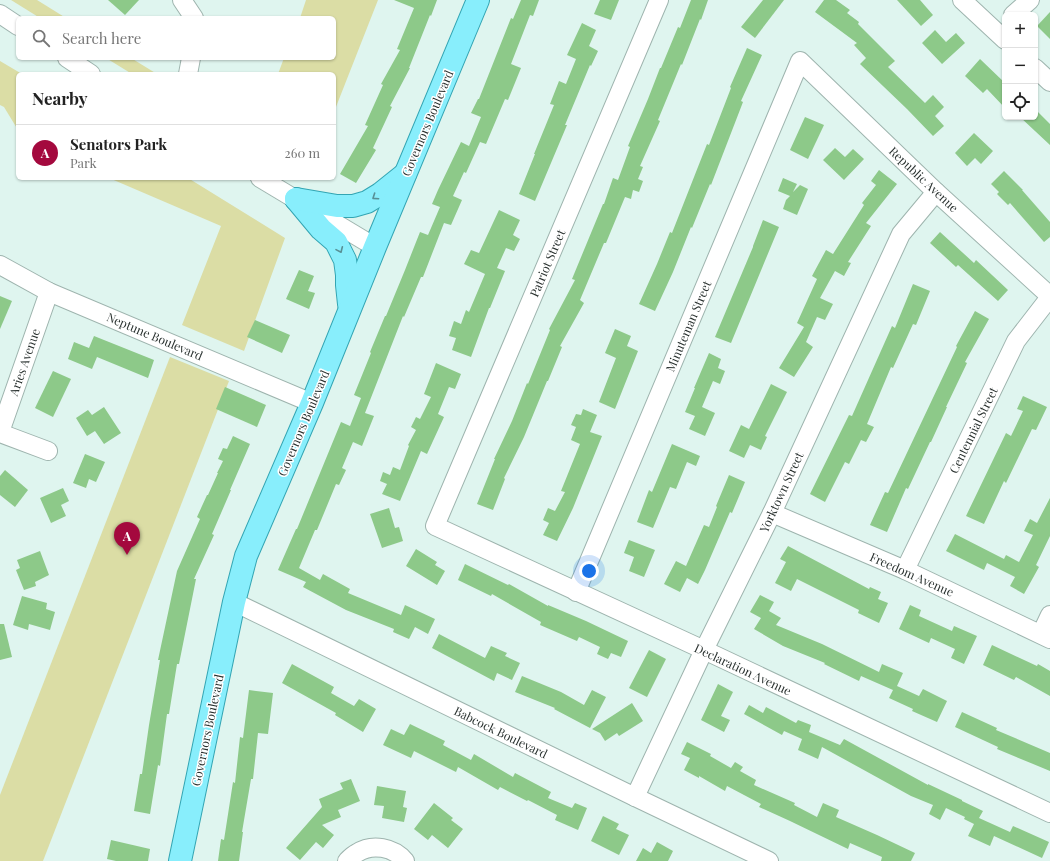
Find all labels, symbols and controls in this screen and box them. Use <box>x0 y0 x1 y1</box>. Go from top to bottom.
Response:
map controls <box>1002 12 1038 120</box>
button: + <box>1002 12 1038 48</box>
search box <box>16 16 336 60</box>
icon: search <box>30 27 52 49</box>
text: Search here <box>62 28 141 48</box>
button: − <box>1002 48 1038 84</box>
street label: Governors Boulevard <box>397 68 457 178</box>
button: locate <box>1002 84 1038 120</box>
text: Nearby <box>32 87 87 109</box>
text: Senators Park <box>70 134 167 154</box>
street label: Republic Avenue <box>886 143 962 215</box>
text: A <box>41 144 49 161</box>
text: 260 m <box>284 144 320 161</box>
text: Park <box>70 154 97 171</box>
one-way arrow <box>372 192 379 200</box>
street label: Patriot Street <box>526 226 569 299</box>
one-way arrow <box>335 245 343 253</box>
street label: Minuteman Street <box>662 277 715 374</box>
street label: Neptune Boulevard <box>104 309 206 363</box>
street label: Aries Avenue <box>5 326 43 399</box>
street label: Governors Boulevard <box>273 368 333 478</box>
street label: Centennial Street <box>945 383 1001 476</box>
street label: Yorktown Street <box>755 449 807 536</box>
pin: A <box>114 522 140 555</box>
street label: Freedom Avenue <box>867 548 957 600</box>
your location <box>579 561 599 581</box>
street label: Declaration Avenue <box>692 640 794 698</box>
street label: Governors Boulevard <box>187 673 227 787</box>
street label: Babcock Boulevard <box>452 702 550 762</box>

